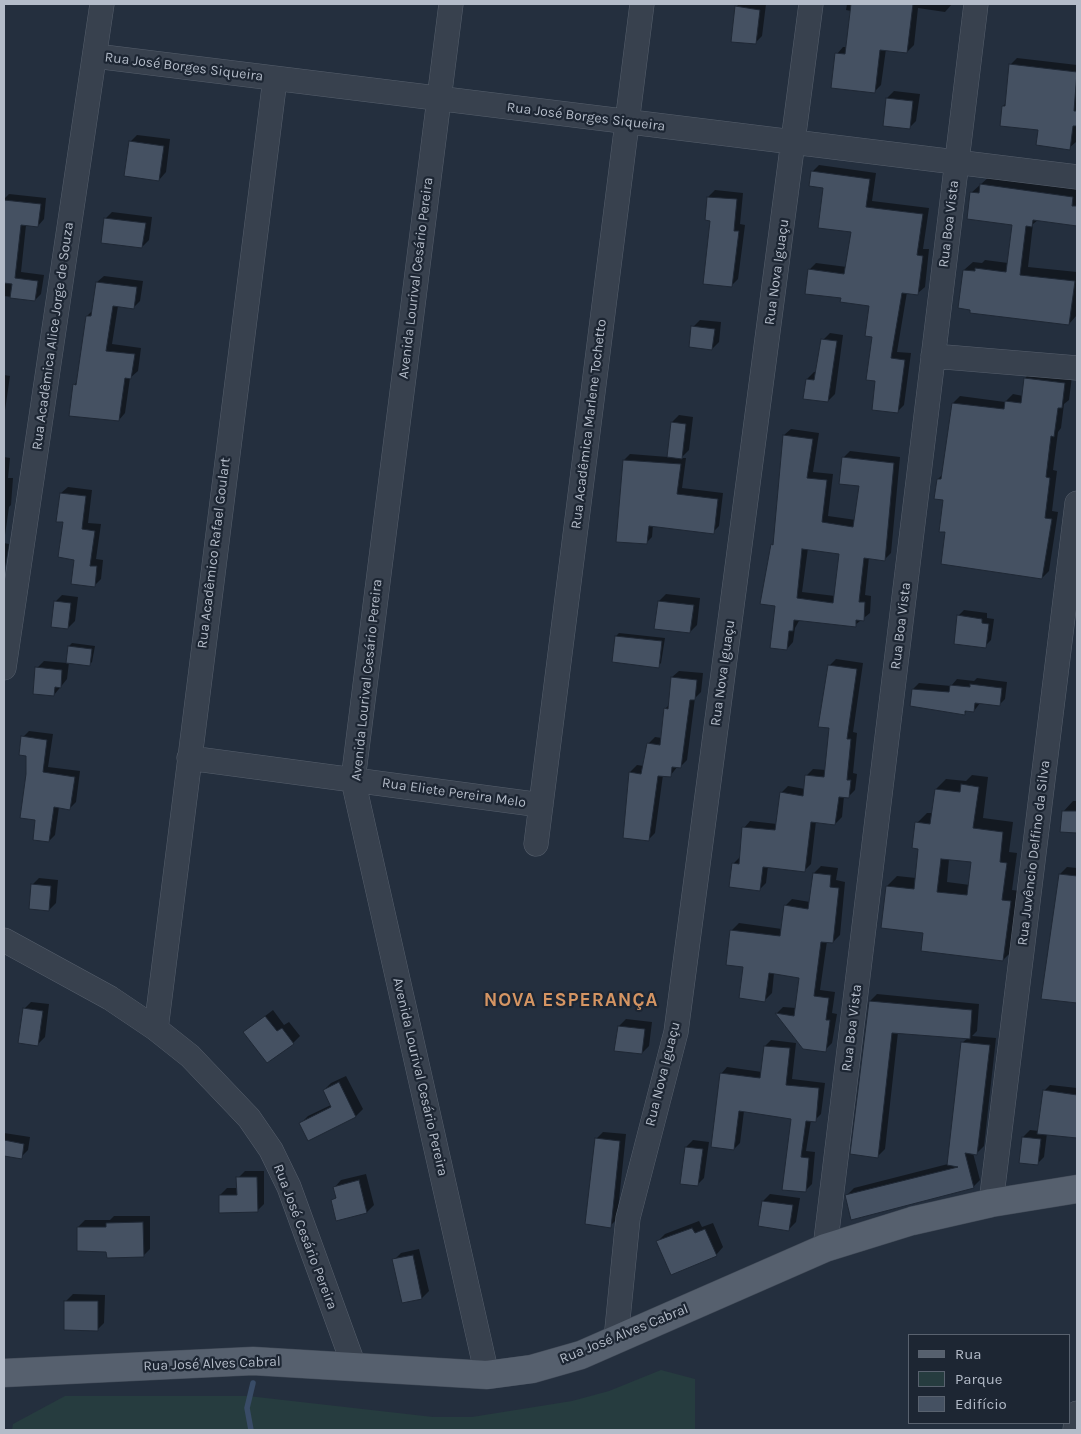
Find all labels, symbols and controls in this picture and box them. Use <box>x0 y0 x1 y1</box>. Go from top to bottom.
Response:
street label: Rua José Borges Siqueira <box>104 49 264 85</box>
street label: Rua José Borges Siqueira <box>506 99 666 135</box>
street label: Avenida Lourival Cesário Pereira <box>395 176 437 380</box>
street label: Rua Boa Vista <box>935 179 963 269</box>
street label: Rua Nova Iguaçu <box>761 218 793 326</box>
street label: Rua Acadêmica Alice Jorge de Souza <box>29 221 77 451</box>
street label: Rua Acadêmica Marlene Tochetto <box>568 318 610 530</box>
street label: Rua Acadêmico Rafael Goulart <box>194 457 234 649</box>
street label: Avenida Lourival Cesário Pereira <box>348 578 386 782</box>
street label: Rua Boa Vista <box>887 581 915 671</box>
street label: Rua Nova Iguaçu <box>707 619 739 727</box>
street label: Rua Juvêncio Delfino da Silva <box>1014 759 1054 947</box>
street label: Rua Eliete Pereira Melo <box>381 775 527 811</box>
street label: Avenida Lourival Cesário Pereira <box>389 976 451 1178</box>
street label: Rua Boa Vista <box>838 983 866 1073</box>
district label: NOVA ESPERANÇA <box>482 990 660 1012</box>
street label: Rua Nova Iguaçu <box>642 1020 684 1128</box>
street label: Rua José Cesário Pereira <box>269 1162 341 1312</box>
street label: Rua José Alves Cabral <box>557 1300 691 1368</box>
legend <box>908 1334 1071 1424</box>
text: Rua <box>955 1345 982 1363</box>
street label: Rua José Alves Cabral <box>143 1353 281 1375</box>
text: Parque <box>955 1370 1003 1388</box>
text: Edifício <box>955 1395 1007 1413</box>

